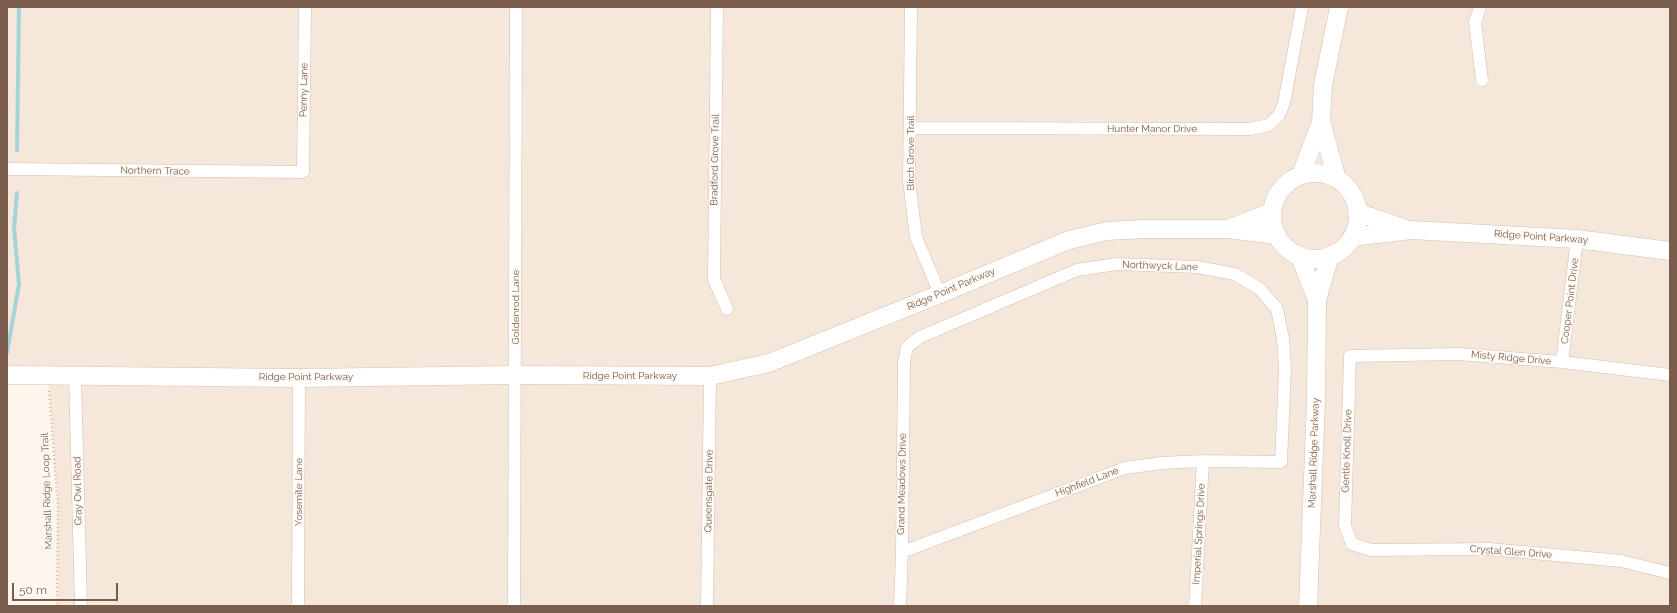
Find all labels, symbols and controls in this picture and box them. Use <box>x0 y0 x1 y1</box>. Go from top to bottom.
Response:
street label: Penny Lane <box>298 63 310 117</box>
street label: Bradford Grove Trail <box>708 114 722 206</box>
street label: Birch Grove Trail <box>905 116 917 190</box>
street label: Hunter Manor Drive <box>1107 123 1197 135</box>
street label: Northern Trace <box>120 164 190 178</box>
street label: Ridge Point Parkway <box>1493 228 1589 246</box>
street label: Cooper Point Drive <box>1559 257 1581 345</box>
street label: Northwyck Lane <box>1122 259 1198 273</box>
street label: Ridge Point Parkway <box>905 265 997 313</box>
street label: Goldenrod Lane <box>510 270 522 344</box>
street label: Misty Ridge Drive <box>1470 349 1552 367</box>
street label: Ridge Point Parkway <box>583 370 677 382</box>
street label: Ridge Point Parkway <box>259 371 353 383</box>
street label: Marshall Ridge Parkway <box>1306 398 1322 508</box>
street label: Gentle Knoll Drive <box>1340 409 1354 493</box>
street label: Marshall Ridge Loop Trail <box>39 433 55 549</box>
street label: Grand Meadows Drive <box>895 433 909 535</box>
street label: Queensgate Drive <box>702 449 716 533</box>
street label: Gray Owl Road <box>71 456 85 526</box>
street label: Yosemite Lane <box>293 458 305 526</box>
street label: Highfield Lane <box>1054 464 1120 500</box>
street label: Imperial Springs Drive <box>1190 483 1208 585</box>
street label: Crystal Glen Drive <box>1469 543 1553 561</box>
scale bar <box>14 575 120 601</box>
text: 50 m <box>19 583 47 597</box>

